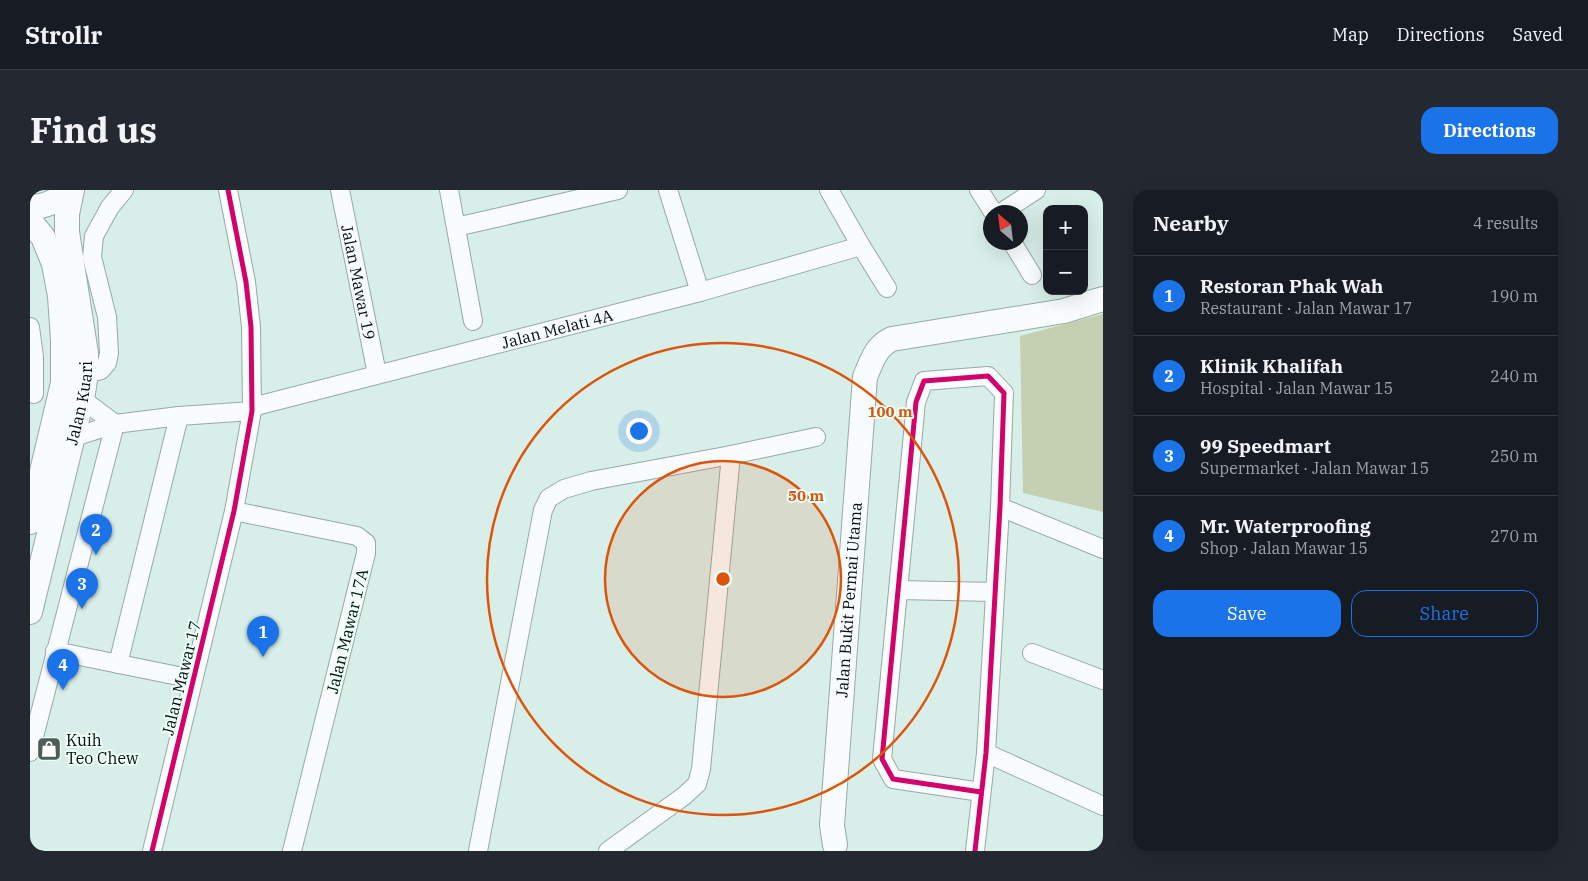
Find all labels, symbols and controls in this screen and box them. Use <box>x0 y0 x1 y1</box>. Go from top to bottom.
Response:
text: Strollr <box>25 19 102 51</box>
text: Map <box>1332 23 1369 46</box>
text: Directions <box>1397 23 1485 46</box>
text: Saved <box>1513 23 1563 46</box>
text: Find us <box>30 107 157 153</box>
button: Directions <box>1421 107 1558 154</box>
north arrow <box>983 205 1028 250</box>
map controls <box>1043 205 1088 295</box>
button: + <box>1043 205 1088 250</box>
text: Nearby <box>1153 209 1229 237</box>
text: 4 results <box>1473 213 1538 233</box>
street label: Jalan Mawar 19 <box>337 223 380 342</box>
button: − <box>1043 250 1088 295</box>
text: Restoran Phak Wah <box>1200 274 1383 298</box>
text: 1 <box>1164 286 1174 306</box>
text: 190 m <box>1490 286 1538 306</box>
text: Restaurant · Jalan Mawar 17 <box>1200 298 1412 318</box>
street label: Jalan Melati 4A <box>499 305 615 353</box>
text: Klinik Khalifah <box>1200 354 1343 378</box>
street label: Jalan Kuari <box>61 361 96 447</box>
text: 2 <box>1164 366 1174 386</box>
text: 240 m <box>1490 366 1538 386</box>
text: Hospital · Jalan Mawar 15 <box>1200 378 1393 398</box>
text: 100 m <box>867 402 913 421</box>
your location <box>626 418 652 444</box>
text: 99 Speedmart <box>1200 434 1331 458</box>
text: 3 <box>1164 446 1174 466</box>
text: 250 m <box>1490 446 1538 466</box>
text: Supermarket · Jalan Mawar 15 <box>1200 458 1429 478</box>
text: 50 m <box>788 486 824 505</box>
street label: Jalan Bukit Permai Utama <box>831 501 866 698</box>
pin: 2 <box>80 514 112 555</box>
text: Mr. Waterproofing <box>1200 514 1371 538</box>
text: 4 <box>1164 526 1174 546</box>
text: 270 m <box>1490 526 1538 546</box>
text: Shop · Jalan Mawar 15 <box>1200 538 1368 558</box>
street label: Jalan Mawar 17A <box>322 566 372 696</box>
pin: 3 <box>66 568 98 609</box>
centre of rings <box>714 570 732 588</box>
button: Save <box>1153 590 1341 637</box>
button: Share <box>1351 590 1538 637</box>
pin: 1 <box>247 616 279 657</box>
street label: Jalan Mawar 17 <box>157 619 205 737</box>
pin: 4 <box>47 649 79 690</box>
place label: Kuih Teo Chew <box>66 730 139 768</box>
shop icon: Kuih Teo Chew <box>36 736 62 762</box>

